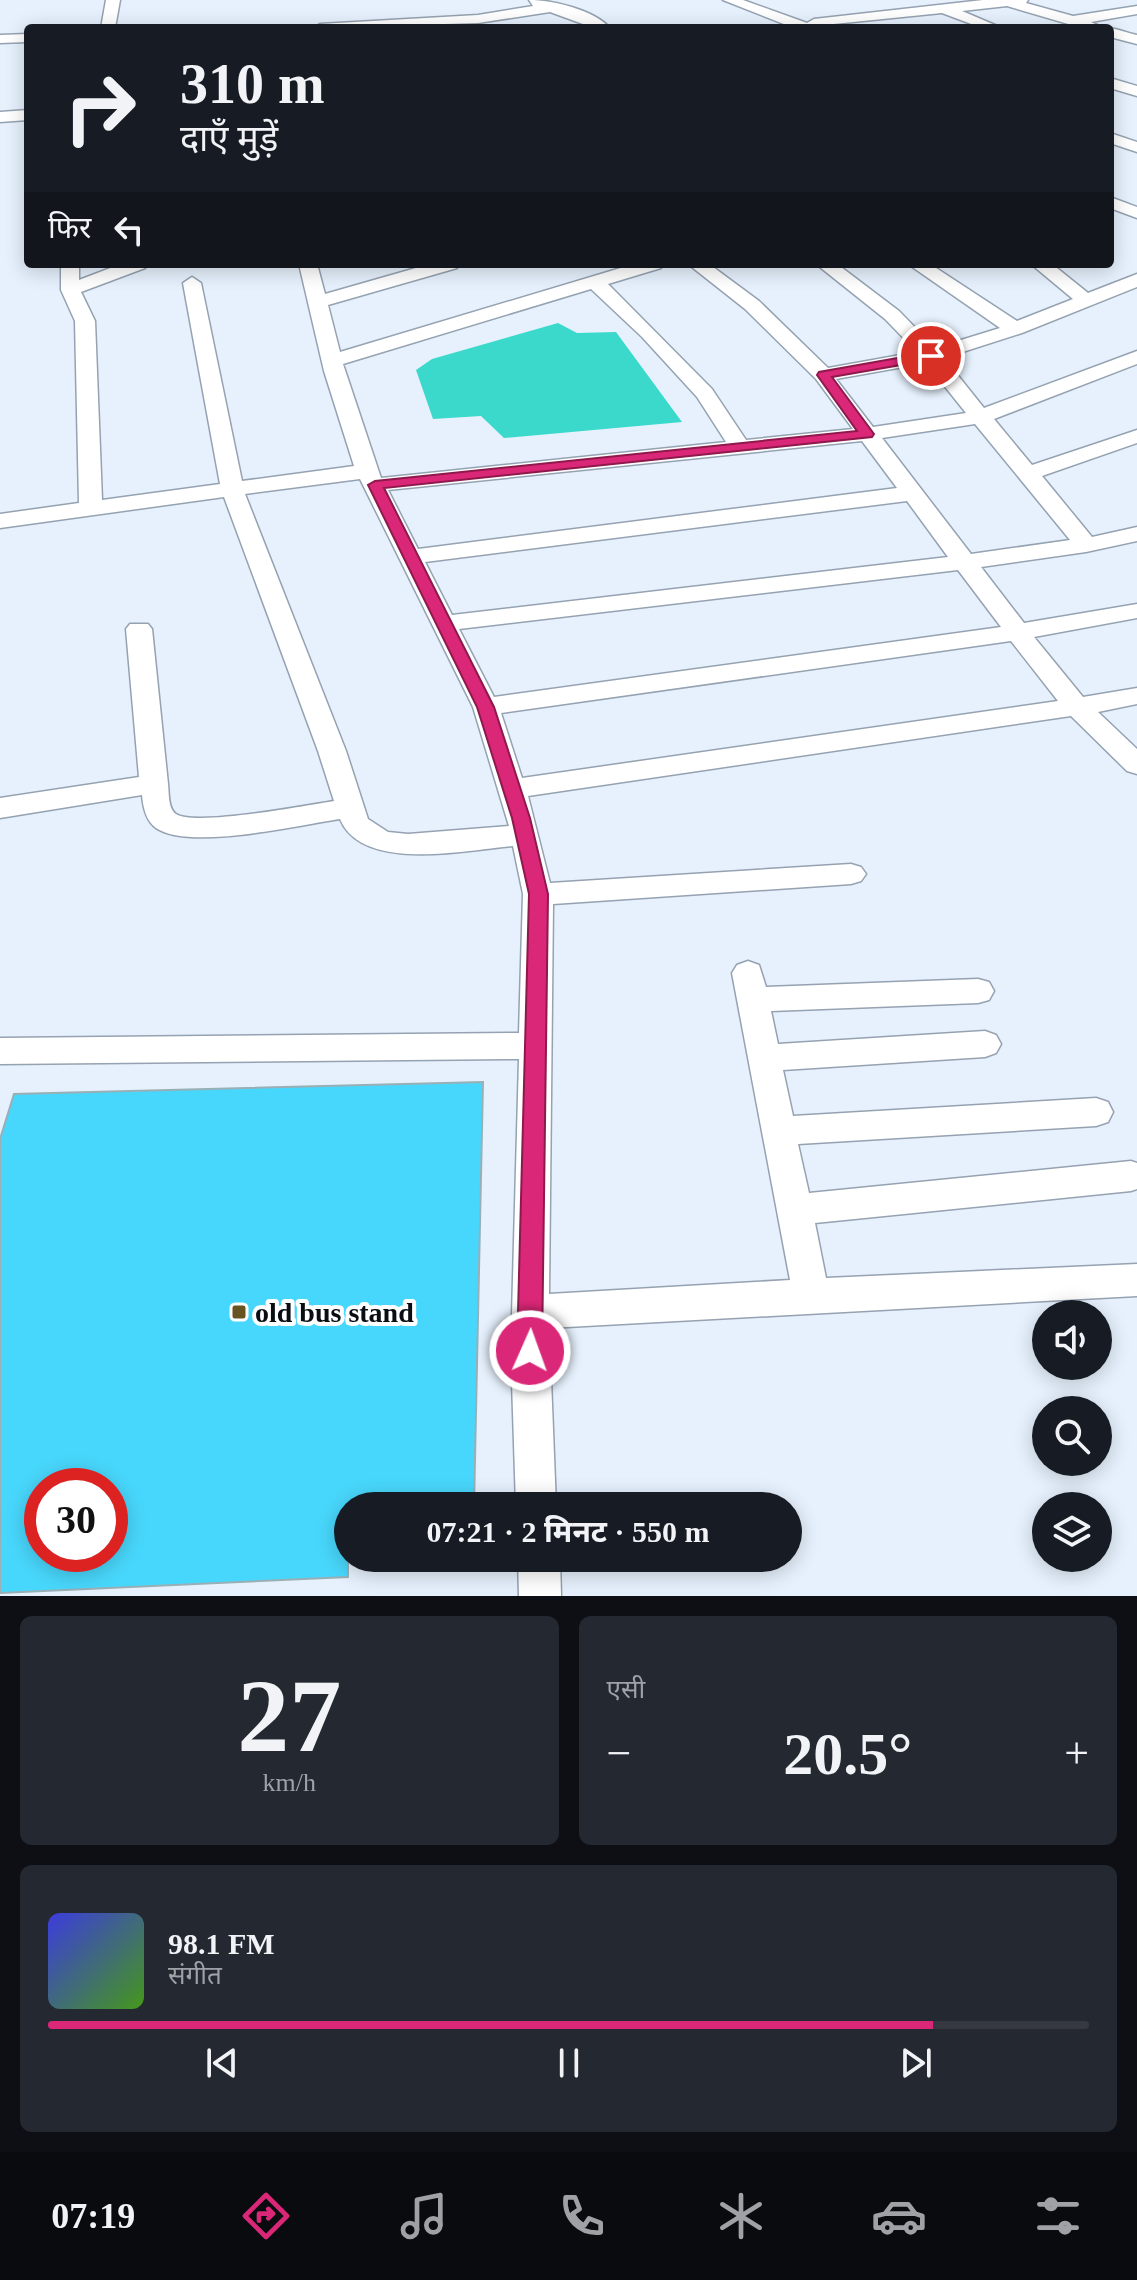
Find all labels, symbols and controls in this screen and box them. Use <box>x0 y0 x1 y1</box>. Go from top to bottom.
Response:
text: 310 m <box>180 53 325 115</box>
icon: right <box>48 56 152 160</box>
text: दाएँ मुड़ें <box>180 119 278 159</box>
icon: left <box>107 208 151 252</box>
text: फिर <box>48 211 91 244</box>
pin <box>897 322 965 390</box>
icon: arrive <box>909 334 953 378</box>
place label: old bus stand <box>255 1297 414 1328</box>
map controls <box>1032 1300 1112 1572</box>
button: sound <box>1032 1300 1112 1380</box>
marker: old bus stand <box>230 1303 248 1321</box>
position arrow <box>488 1309 572 1393</box>
button: search <box>1032 1396 1112 1476</box>
speed limit sign: 30 <box>24 1468 128 1572</box>
button: layers <box>1032 1492 1112 1572</box>
text: 07:21 · 2 मिनट · 550 m <box>427 1515 709 1548</box>
text: 27 <box>237 1658 341 1773</box>
text: एसी <box>607 1675 645 1704</box>
text: 20.5° <box>783 1721 912 1787</box>
text: − <box>607 1729 631 1778</box>
text: + <box>1064 1729 1089 1778</box>
text: km/h <box>263 1768 316 1797</box>
text: 98.1 FM <box>168 1927 275 1960</box>
text: संगीत <box>168 1961 222 1990</box>
icon: previous <box>200 2041 244 2085</box>
icon: pause <box>547 2041 591 2085</box>
icon: next <box>894 2041 938 2085</box>
icon: directions <box>238 2188 294 2244</box>
icon: music <box>396 2188 452 2244</box>
icon: phone <box>554 2188 610 2244</box>
icon: climate <box>713 2188 769 2244</box>
icon: car <box>871 2188 927 2244</box>
icon: filters <box>1030 2188 1086 2244</box>
text: 07:19 <box>51 2196 135 2236</box>

